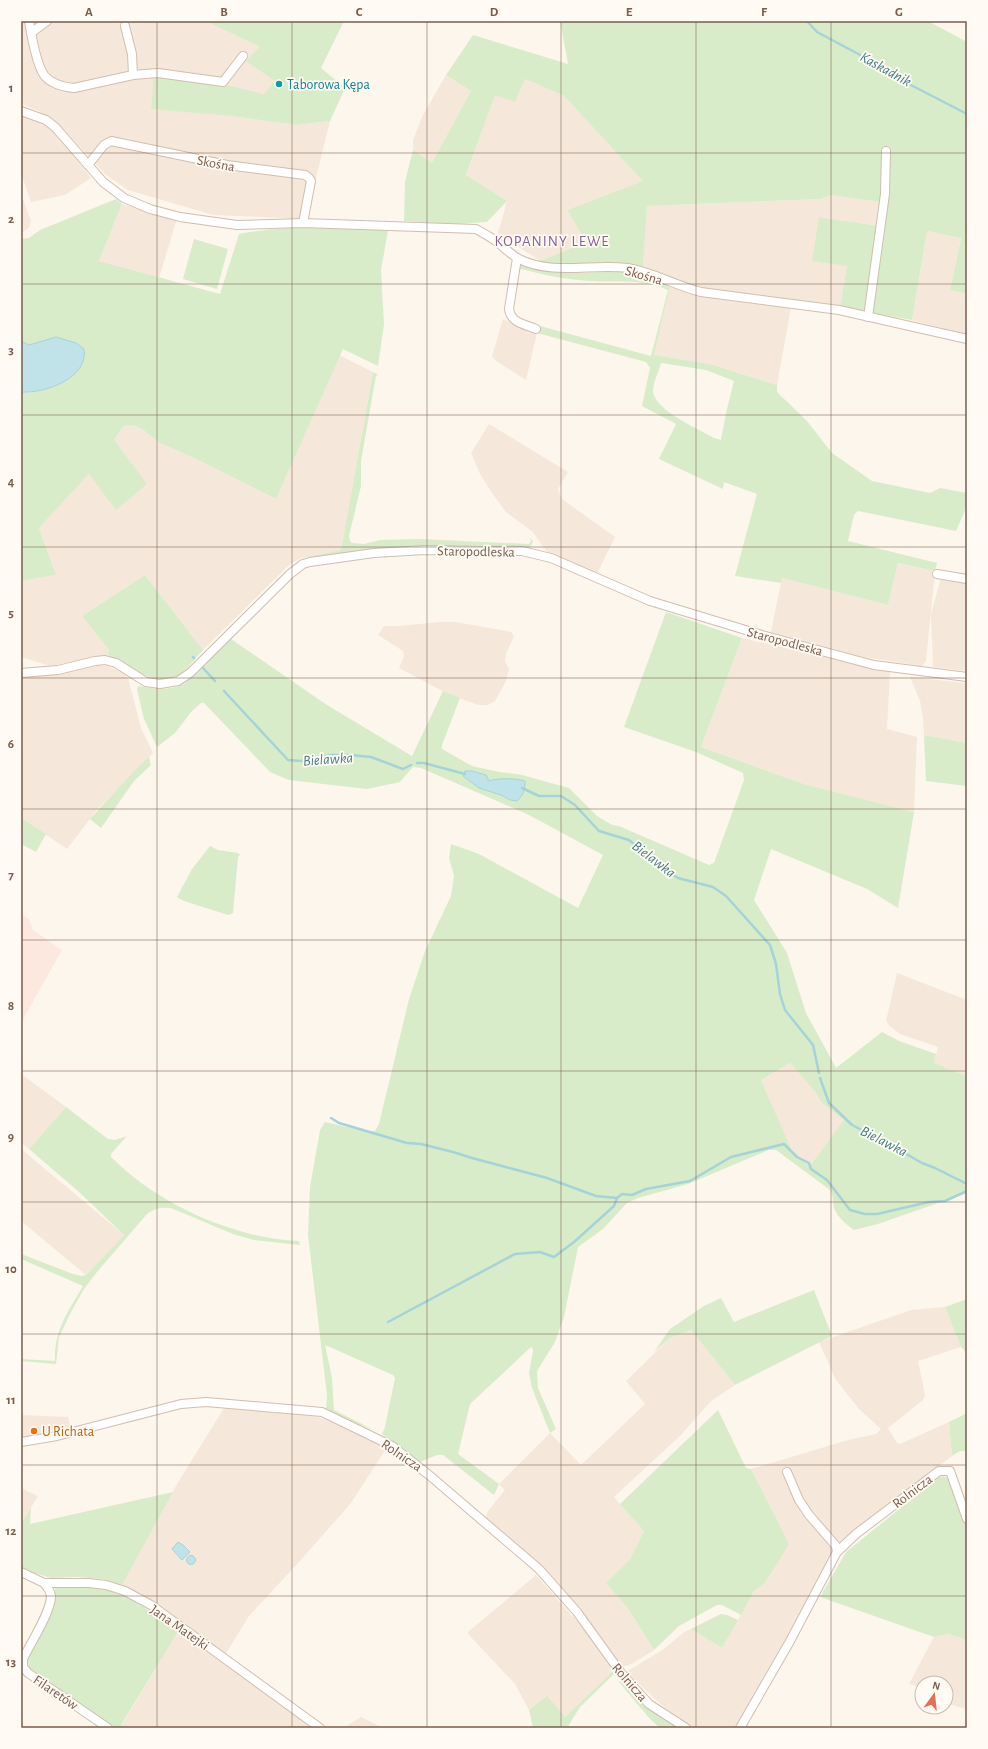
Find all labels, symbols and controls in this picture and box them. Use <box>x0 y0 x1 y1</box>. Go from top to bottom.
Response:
text: A <box>85 6 93 19</box>
text: B <box>220 6 228 19</box>
text: C <box>356 6 363 19</box>
text: D <box>490 6 499 19</box>
text: E <box>626 6 633 19</box>
text: F <box>761 6 768 19</box>
text: G <box>895 6 903 19</box>
water label: Kaskadnik <box>858 49 914 90</box>
place label: Taborowa Kępa <box>287 78 370 92</box>
marker: Taborowa Kępa <box>274 79 284 89</box>
text: 1 <box>9 82 13 95</box>
street label: Skośna <box>196 153 237 175</box>
text: 2 <box>8 213 14 226</box>
district label: KOPANINY LEWE <box>494 234 610 249</box>
street label: Skośna <box>623 264 665 288</box>
text: 3 <box>8 344 14 357</box>
text: 4 <box>8 476 15 489</box>
street label: Staropodleska <box>437 544 515 560</box>
text: 5 <box>8 607 14 620</box>
street label: Staropodleska <box>745 625 825 659</box>
text: 6 <box>8 738 14 751</box>
water label: Bielawka <box>302 750 354 769</box>
water label: Bielawka <box>629 838 678 881</box>
text: 7 <box>8 869 14 882</box>
text: 8 <box>8 1000 14 1013</box>
water label: Bielawka <box>858 1123 910 1160</box>
text: 9 <box>8 1131 14 1144</box>
text: 10 <box>5 1263 17 1276</box>
text: 11 <box>6 1394 16 1407</box>
place label: U Richata <box>42 1425 95 1439</box>
marker: U Richata <box>29 1426 39 1436</box>
street label: Rolnicza <box>379 1437 425 1475</box>
street label: Rolnicza <box>890 1472 936 1511</box>
text: 12 <box>6 1525 16 1538</box>
street label: Jana Matejki <box>148 1603 211 1653</box>
text: 13 <box>6 1656 17 1669</box>
street label: Rolnicza <box>609 1661 650 1705</box>
street label: Filaretów <box>31 1673 81 1713</box>
north arrow <box>914 1675 954 1715</box>
text: N <box>931 1680 942 1692</box>

